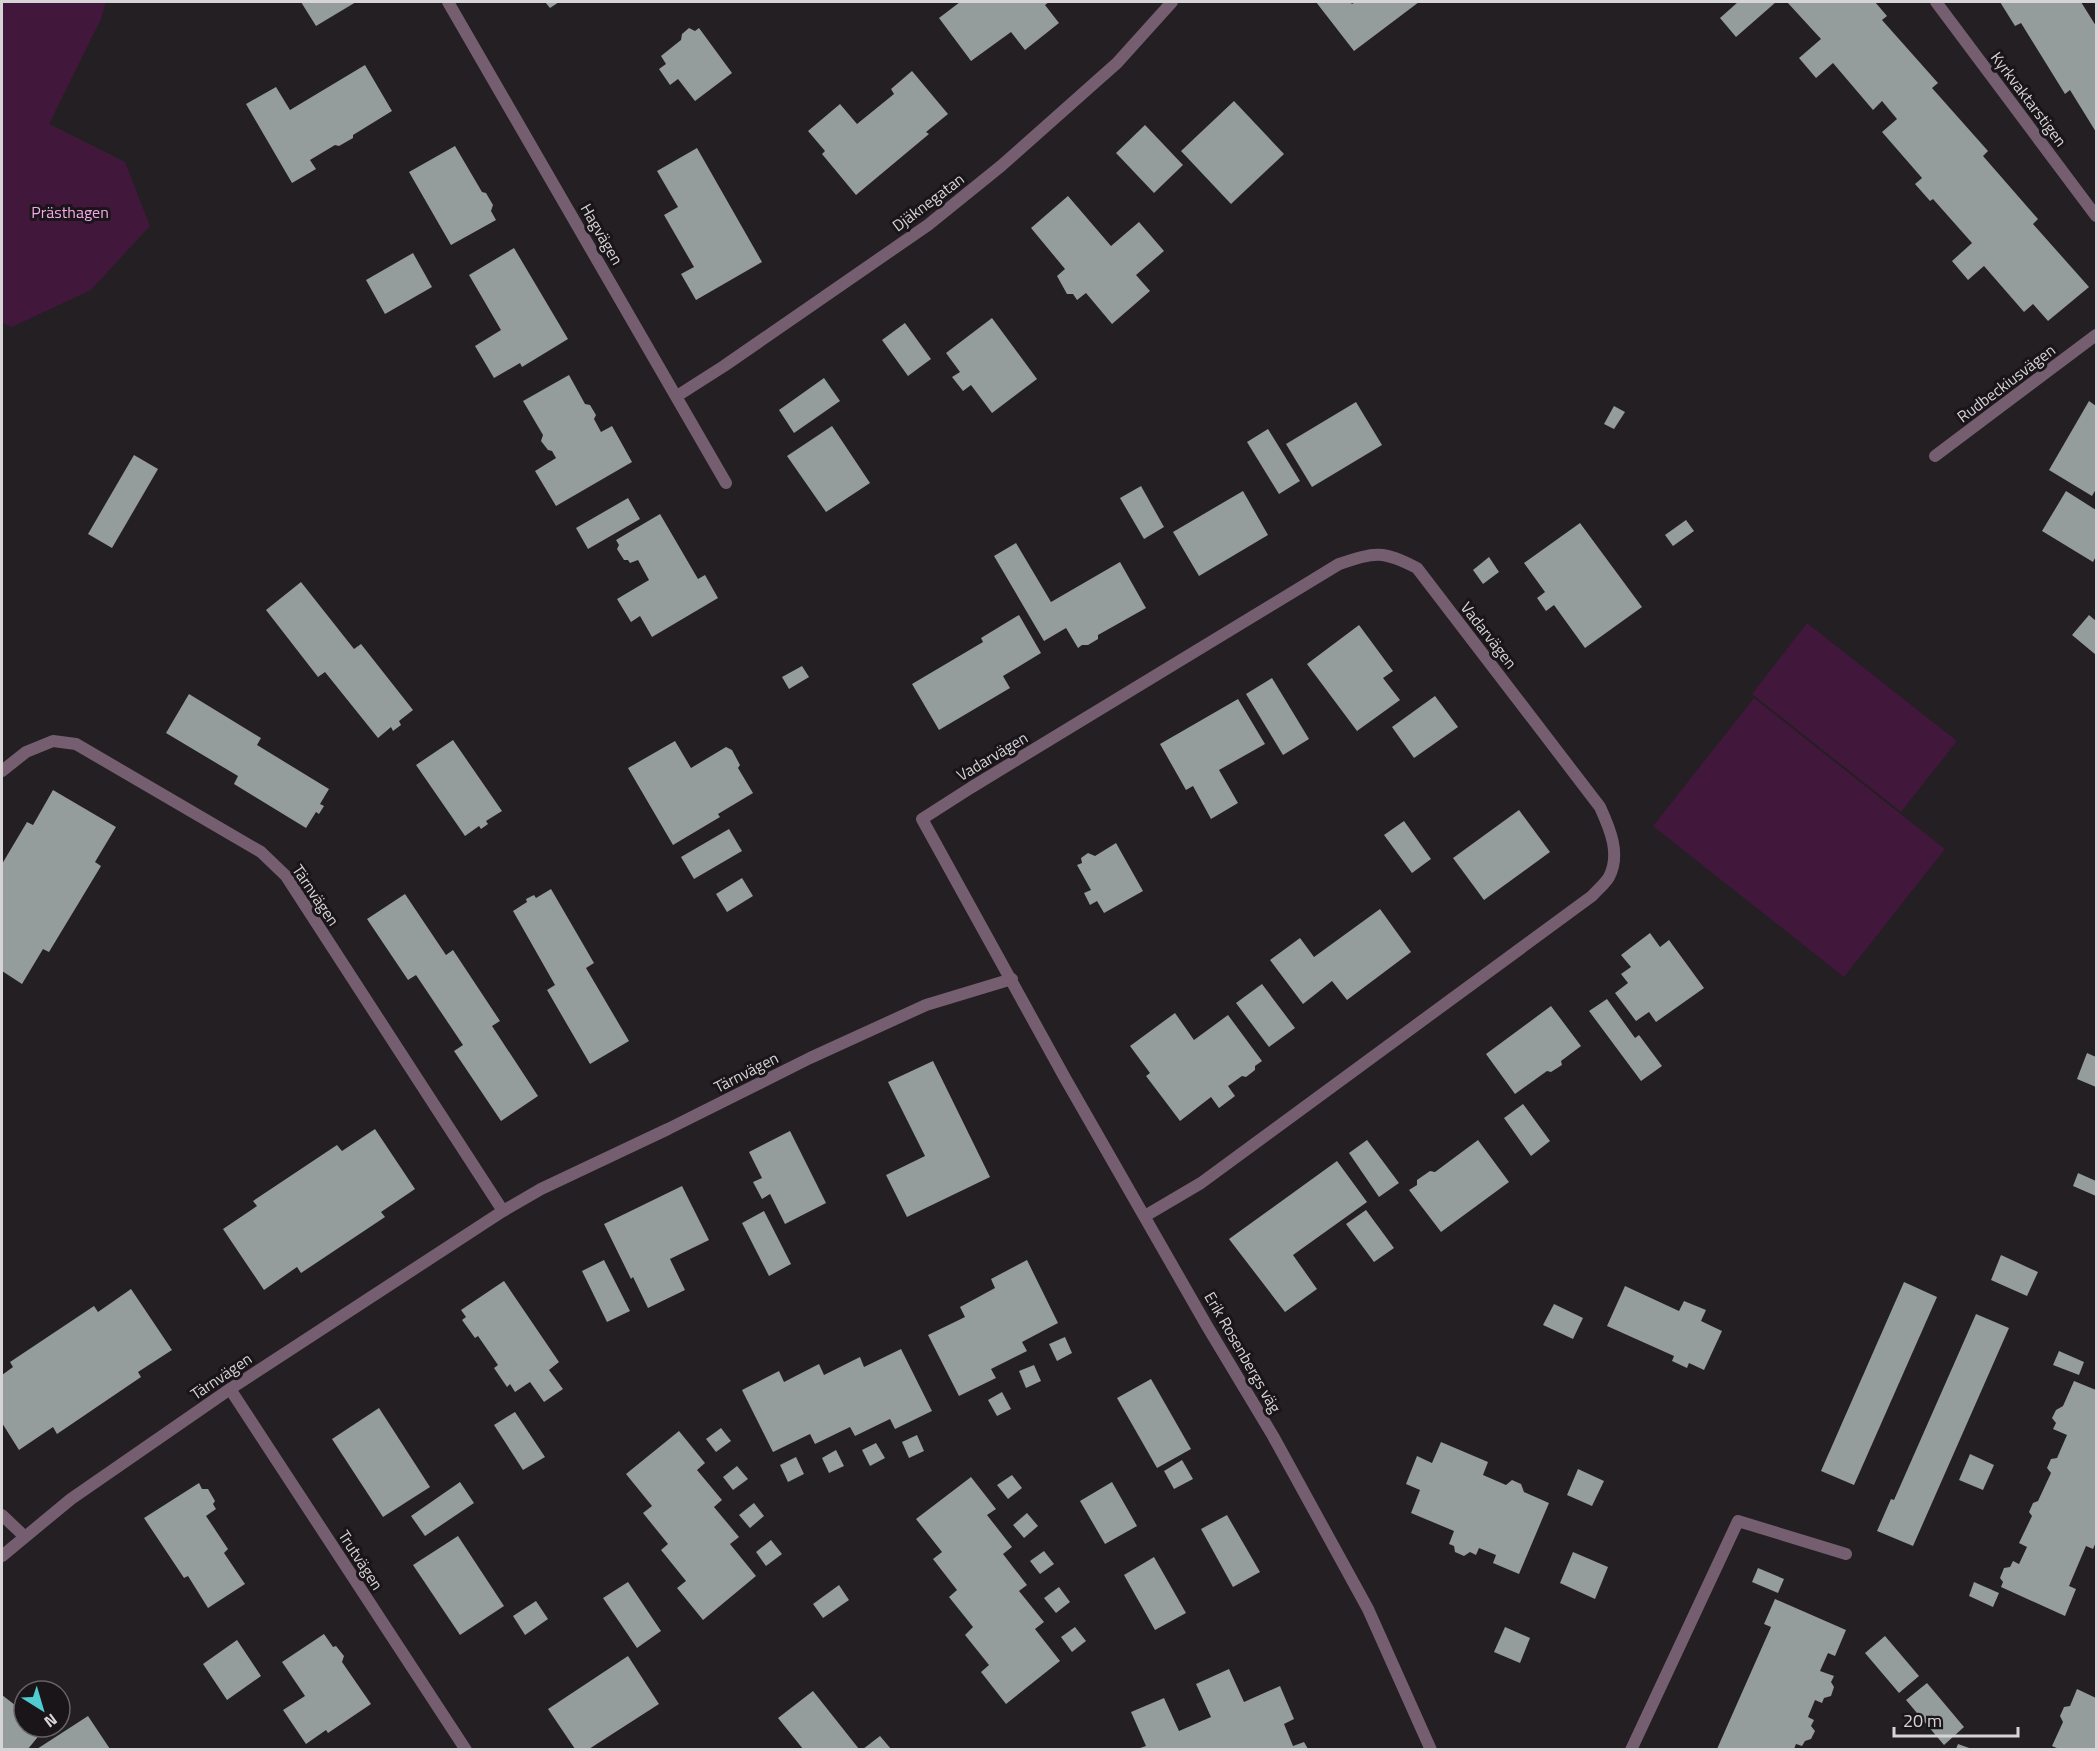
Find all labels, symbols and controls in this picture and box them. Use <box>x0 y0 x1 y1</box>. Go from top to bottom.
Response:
street label: Kyrkvaktarstigen <box>1985 46 2073 152</box>
street label: Djäknegatan <box>887 167 969 237</box>
street label: Hagvägen <box>575 199 629 269</box>
park label: Prästhagen <box>31 200 109 224</box>
street label: Rudbeckiusvägen <box>1952 338 2060 428</box>
street label: Vadarvägen <box>1455 596 1523 674</box>
street label: Vadarvägen <box>952 725 1032 787</box>
street label: Tärnvägen <box>287 859 345 931</box>
street label: Tärnvägen <box>710 1045 782 1099</box>
street label: Erik Rosenbergs väg <box>1199 1287 1287 1417</box>
street label: Tärnvägen <box>185 1347 257 1405</box>
street label: Trutvägen <box>333 1525 389 1595</box>
north arrow <box>12 1679 72 1739</box>
scale bar <box>1894 1700 2018 1738</box>
text: 20 m <box>1903 1707 1942 1734</box>
text: N <box>39 1708 63 1734</box>

